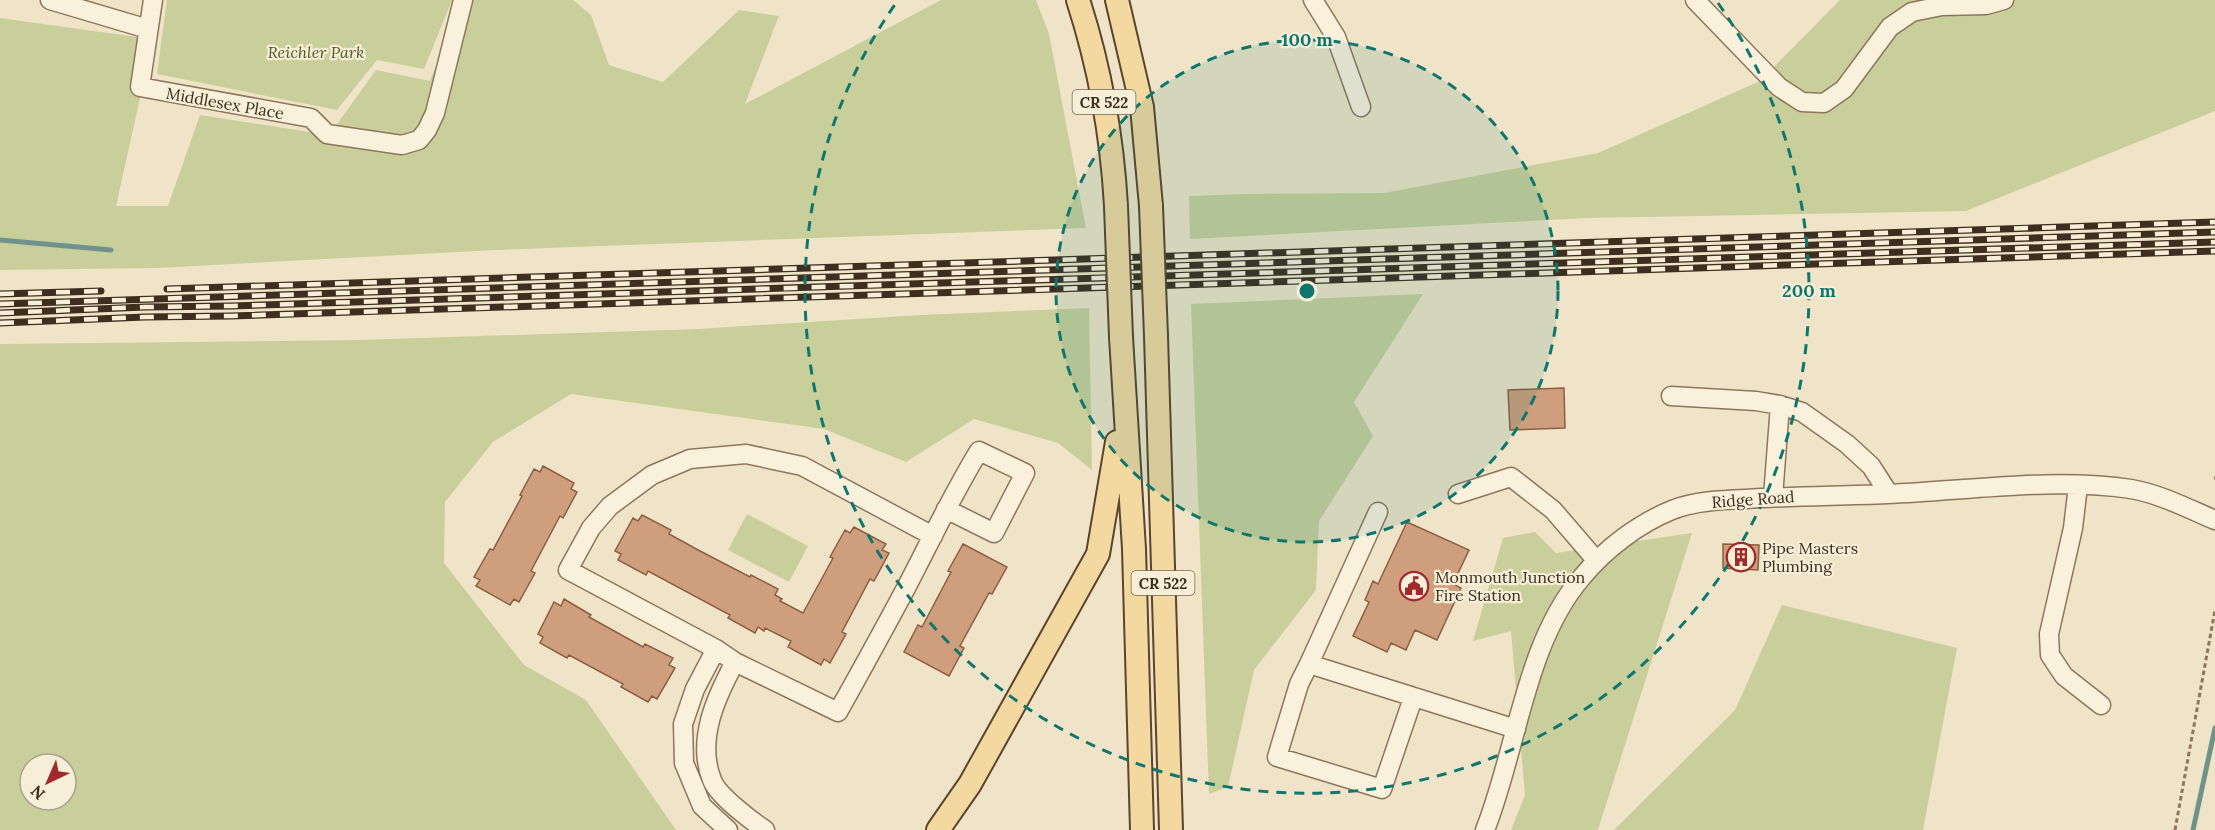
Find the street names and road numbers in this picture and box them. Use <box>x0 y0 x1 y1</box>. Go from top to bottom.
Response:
street label: Middlesex Place <box>164 83 286 123</box>
road number: CR 522 <box>1072 90 1136 114</box>
street label: Ridge Road <box>1711 486 1795 512</box>
road number: CR 522 <box>1132 571 1194 595</box>

